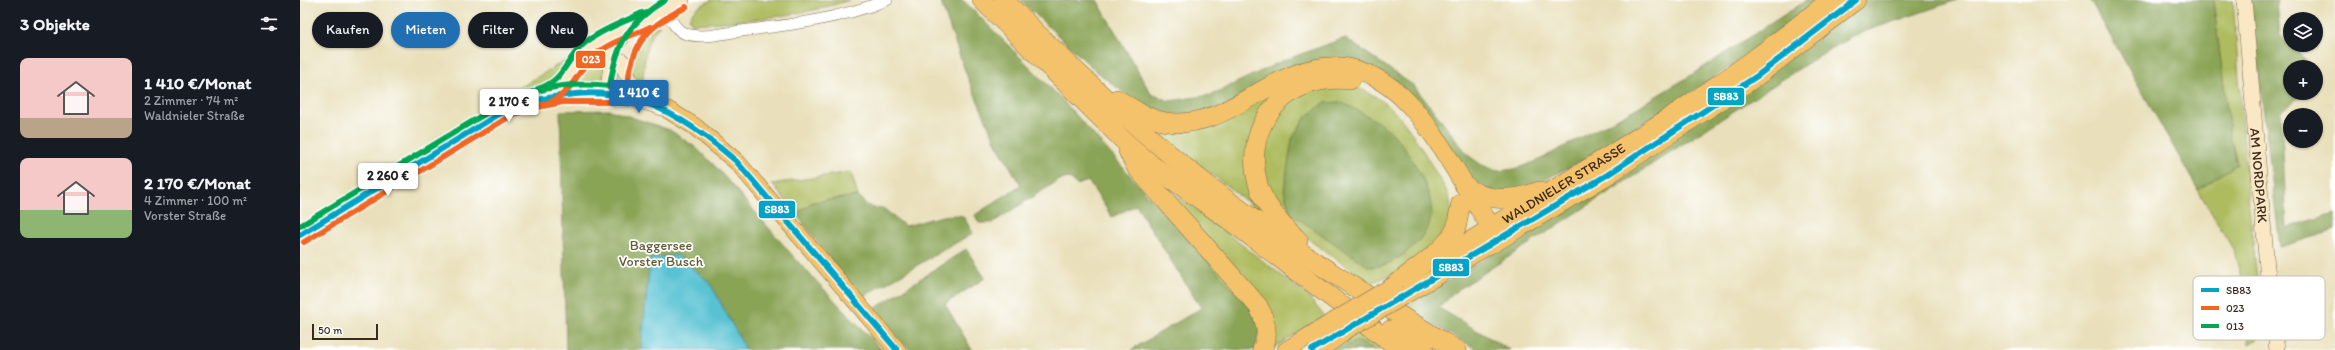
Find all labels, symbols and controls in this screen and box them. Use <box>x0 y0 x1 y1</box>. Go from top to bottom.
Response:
chip: Kaufen <box>312 12 383 48</box>
chip: Mieten <box>391 12 460 48</box>
chip: Filter <box>468 12 528 48</box>
chip: Neu <box>536 12 588 48</box>
map controls <box>2283 12 2323 148</box>
button: layers <box>2283 12 2323 52</box>
icon: filters <box>258 13 280 35</box>
text: 3 Objekte <box>20 14 90 34</box>
line badge: 023 <box>575 50 606 69</box>
text: 023 <box>582 53 600 66</box>
button: + <box>2283 60 2323 100</box>
text: 1 410 €/Monat <box>144 73 251 93</box>
icon: home <box>52 74 100 122</box>
pin: 1 410 € <box>602 80 676 114</box>
text: 1 410 € <box>618 85 660 100</box>
line badge: SB83 <box>1707 87 1745 106</box>
pin: 2 170 € <box>472 89 546 123</box>
text: SB83 <box>1713 90 1739 103</box>
text: 2 Zimmer · 74 m² <box>144 93 238 108</box>
text: 2 170 € <box>489 94 529 109</box>
text: Waldnieler Straße <box>144 108 245 123</box>
button: − <box>2283 108 2323 148</box>
street label: AM NORDPARK <box>2247 127 2272 224</box>
street label: WALDNIELER STRASSE <box>1499 139 1629 227</box>
pin: 2 260 € <box>351 163 425 197</box>
text: 2 260 € <box>367 168 409 183</box>
text: 2 170 €/Monat <box>144 173 251 193</box>
icon: home <box>52 174 100 222</box>
text: 4 Zimmer · 100 m² <box>144 193 247 208</box>
line badge: SB83 <box>758 200 796 219</box>
text: SB83 <box>764 203 790 216</box>
text: Vorster Straße <box>144 208 226 223</box>
park label: Baggersee Vorster Busch <box>619 237 704 270</box>
line badge: SB83 <box>1432 258 1470 277</box>
text: SB83 <box>1438 261 1464 274</box>
legend <box>2193 276 2325 340</box>
text: SB83 <box>2226 284 2251 297</box>
text: 023 <box>2226 302 2245 315</box>
text: 013 <box>2226 320 2244 333</box>
scale bar <box>312 322 378 341</box>
text: 50 m <box>318 324 342 337</box>

